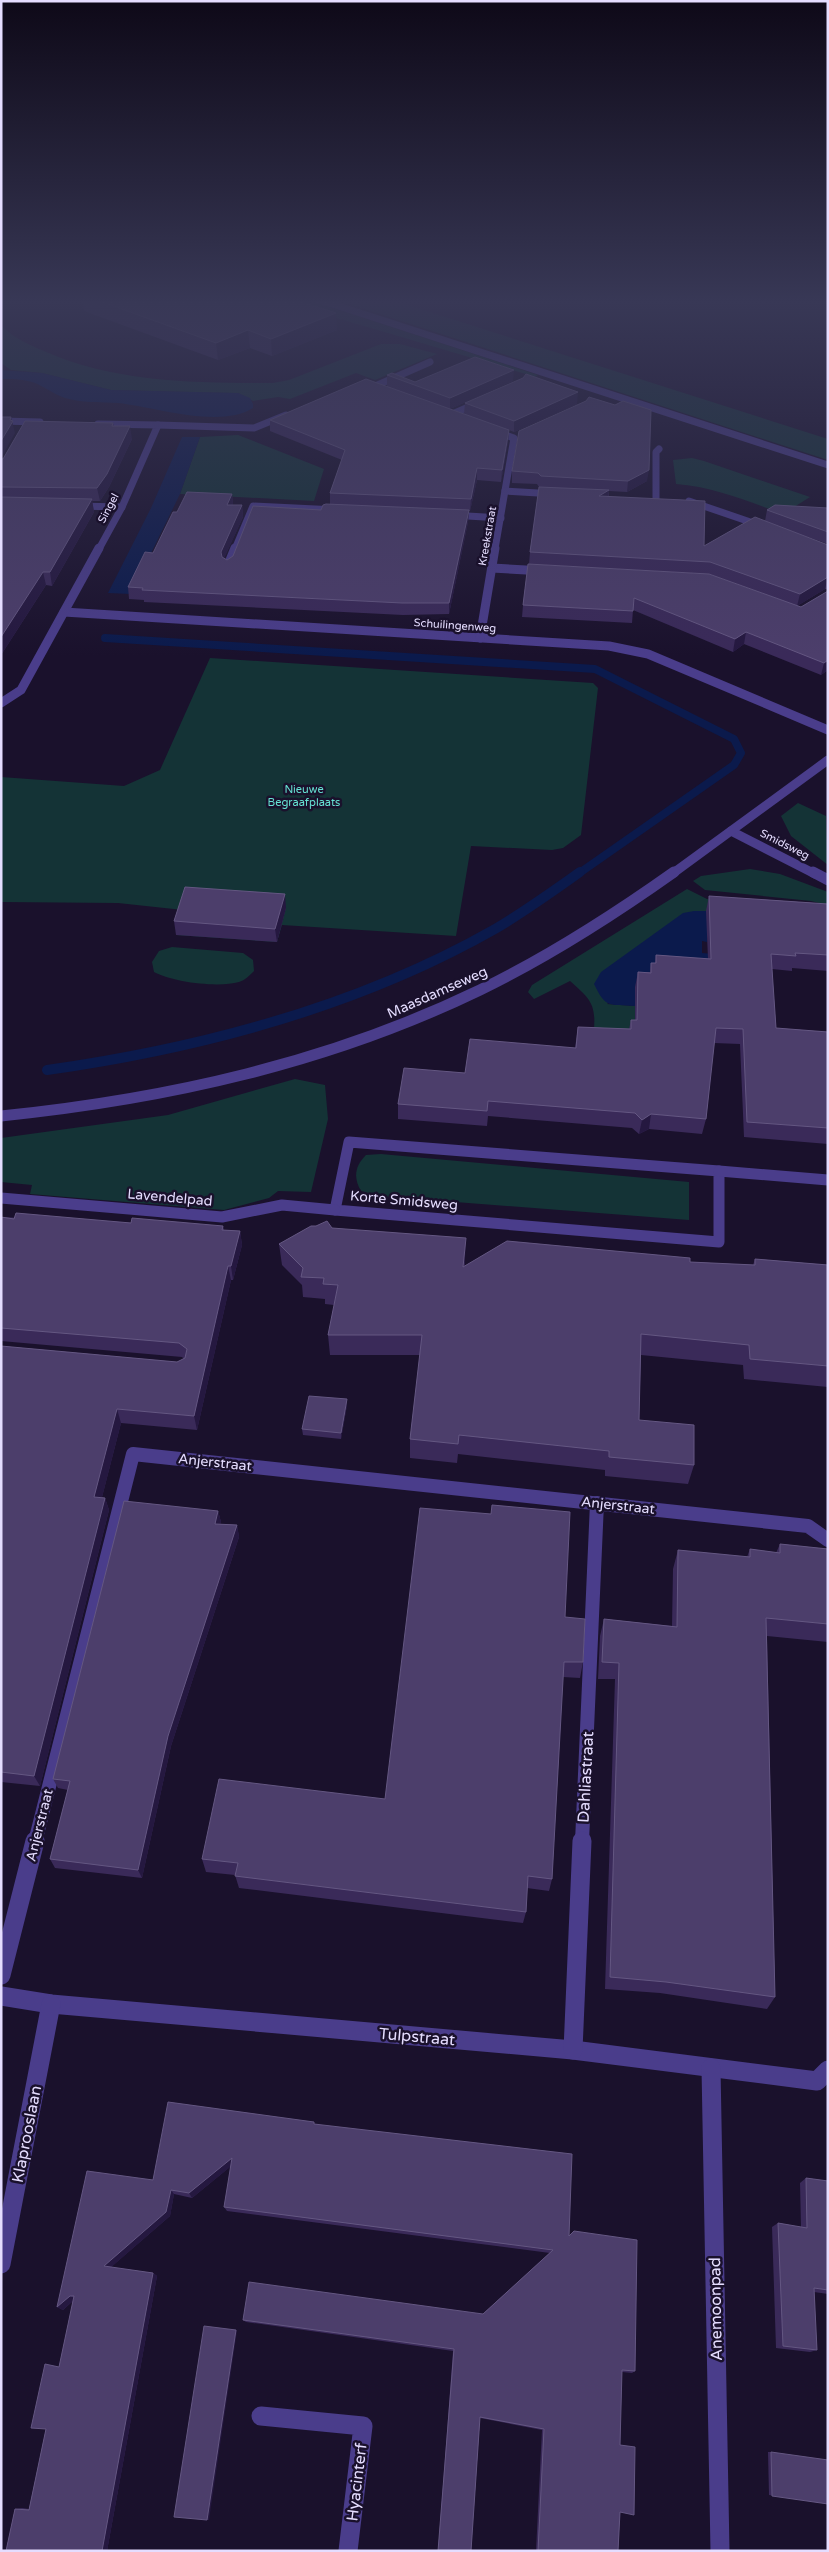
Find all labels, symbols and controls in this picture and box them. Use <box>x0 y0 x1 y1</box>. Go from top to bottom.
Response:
street label: Singel <box>95 491 122 525</box>
street label: Kreekstraat <box>476 505 499 567</box>
street label: Schuilingenweg <box>413 616 497 635</box>
park label: Nieuwe Begraafplaats <box>268 783 340 809</box>
street label: Smidsweg <box>758 827 812 862</box>
street label: Maasdamseweg <box>384 963 490 1022</box>
street label: Lavendelpad <box>127 1185 213 1210</box>
street label: Korte Smidsweg <box>349 1187 459 1214</box>
street label: Anjerstraat <box>177 1450 253 1475</box>
street label: Anjerstraat <box>580 1493 656 1518</box>
street label: Dahliastraat <box>574 1731 598 1823</box>
street label: Anjerstraat <box>22 1787 57 1863</box>
street label: Tulpstraat <box>378 2024 456 2050</box>
street label: Klaprooslaan <box>8 2084 46 2184</box>
street label: Anemoonpad <box>705 2257 727 2361</box>
street label: Hyacinterf <box>342 2441 372 2522</box>

